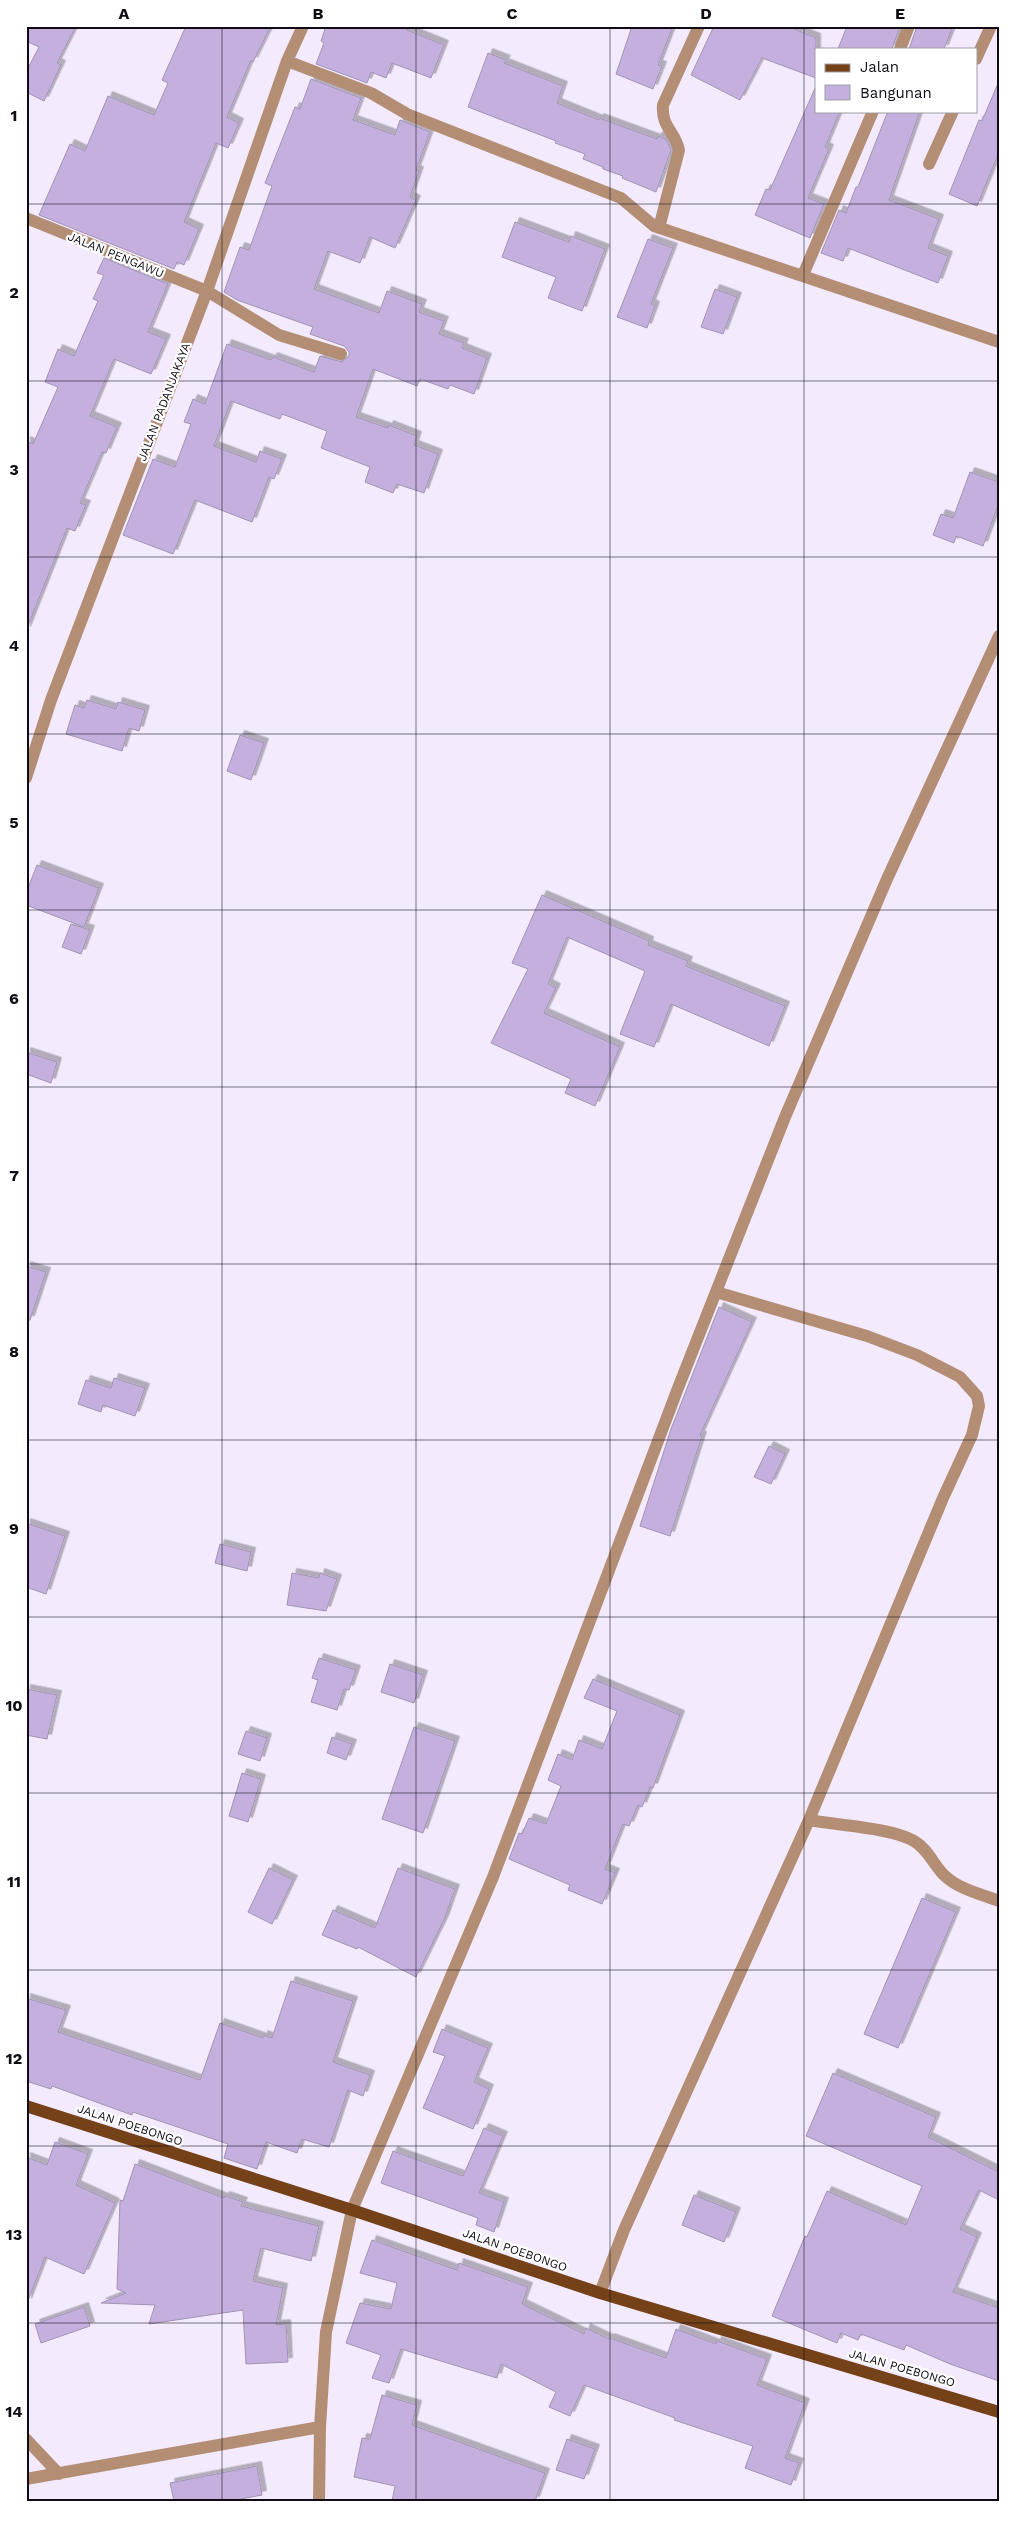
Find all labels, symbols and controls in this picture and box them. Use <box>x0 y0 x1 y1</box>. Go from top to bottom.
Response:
text: A <box>119 4 130 23</box>
text: B <box>313 4 324 23</box>
text: C <box>507 4 518 23</box>
text: D <box>700 4 712 23</box>
text: E <box>895 4 905 23</box>
legend <box>815 48 978 112</box>
text: Jalan <box>860 58 899 76</box>
text: Bangunan <box>860 84 932 102</box>
text: 1 <box>11 106 17 125</box>
street label: JALAN PENGAWU <box>66 229 166 281</box>
text: 2 <box>9 283 19 302</box>
street label: JALAN PADANJAKAYA <box>135 341 193 463</box>
text: 3 <box>9 460 19 479</box>
text: 4 <box>9 636 19 655</box>
text: 5 <box>9 813 19 832</box>
text: 6 <box>9 989 19 1008</box>
text: 7 <box>9 1166 19 1185</box>
text: 8 <box>9 1342 19 1361</box>
text: 9 <box>9 1519 19 1538</box>
text: 10 <box>5 1696 23 1715</box>
text: 11 <box>7 1872 21 1891</box>
text: 12 <box>6 2049 22 2068</box>
street label: JALAN POEBONGO <box>76 2101 184 2149</box>
text: 13 <box>6 2225 22 2244</box>
street label: JALAN POEBONGO <box>461 2226 569 2274</box>
street label: JALAN POEBONGO <box>847 2346 957 2390</box>
text: 14 <box>5 2402 23 2421</box>

